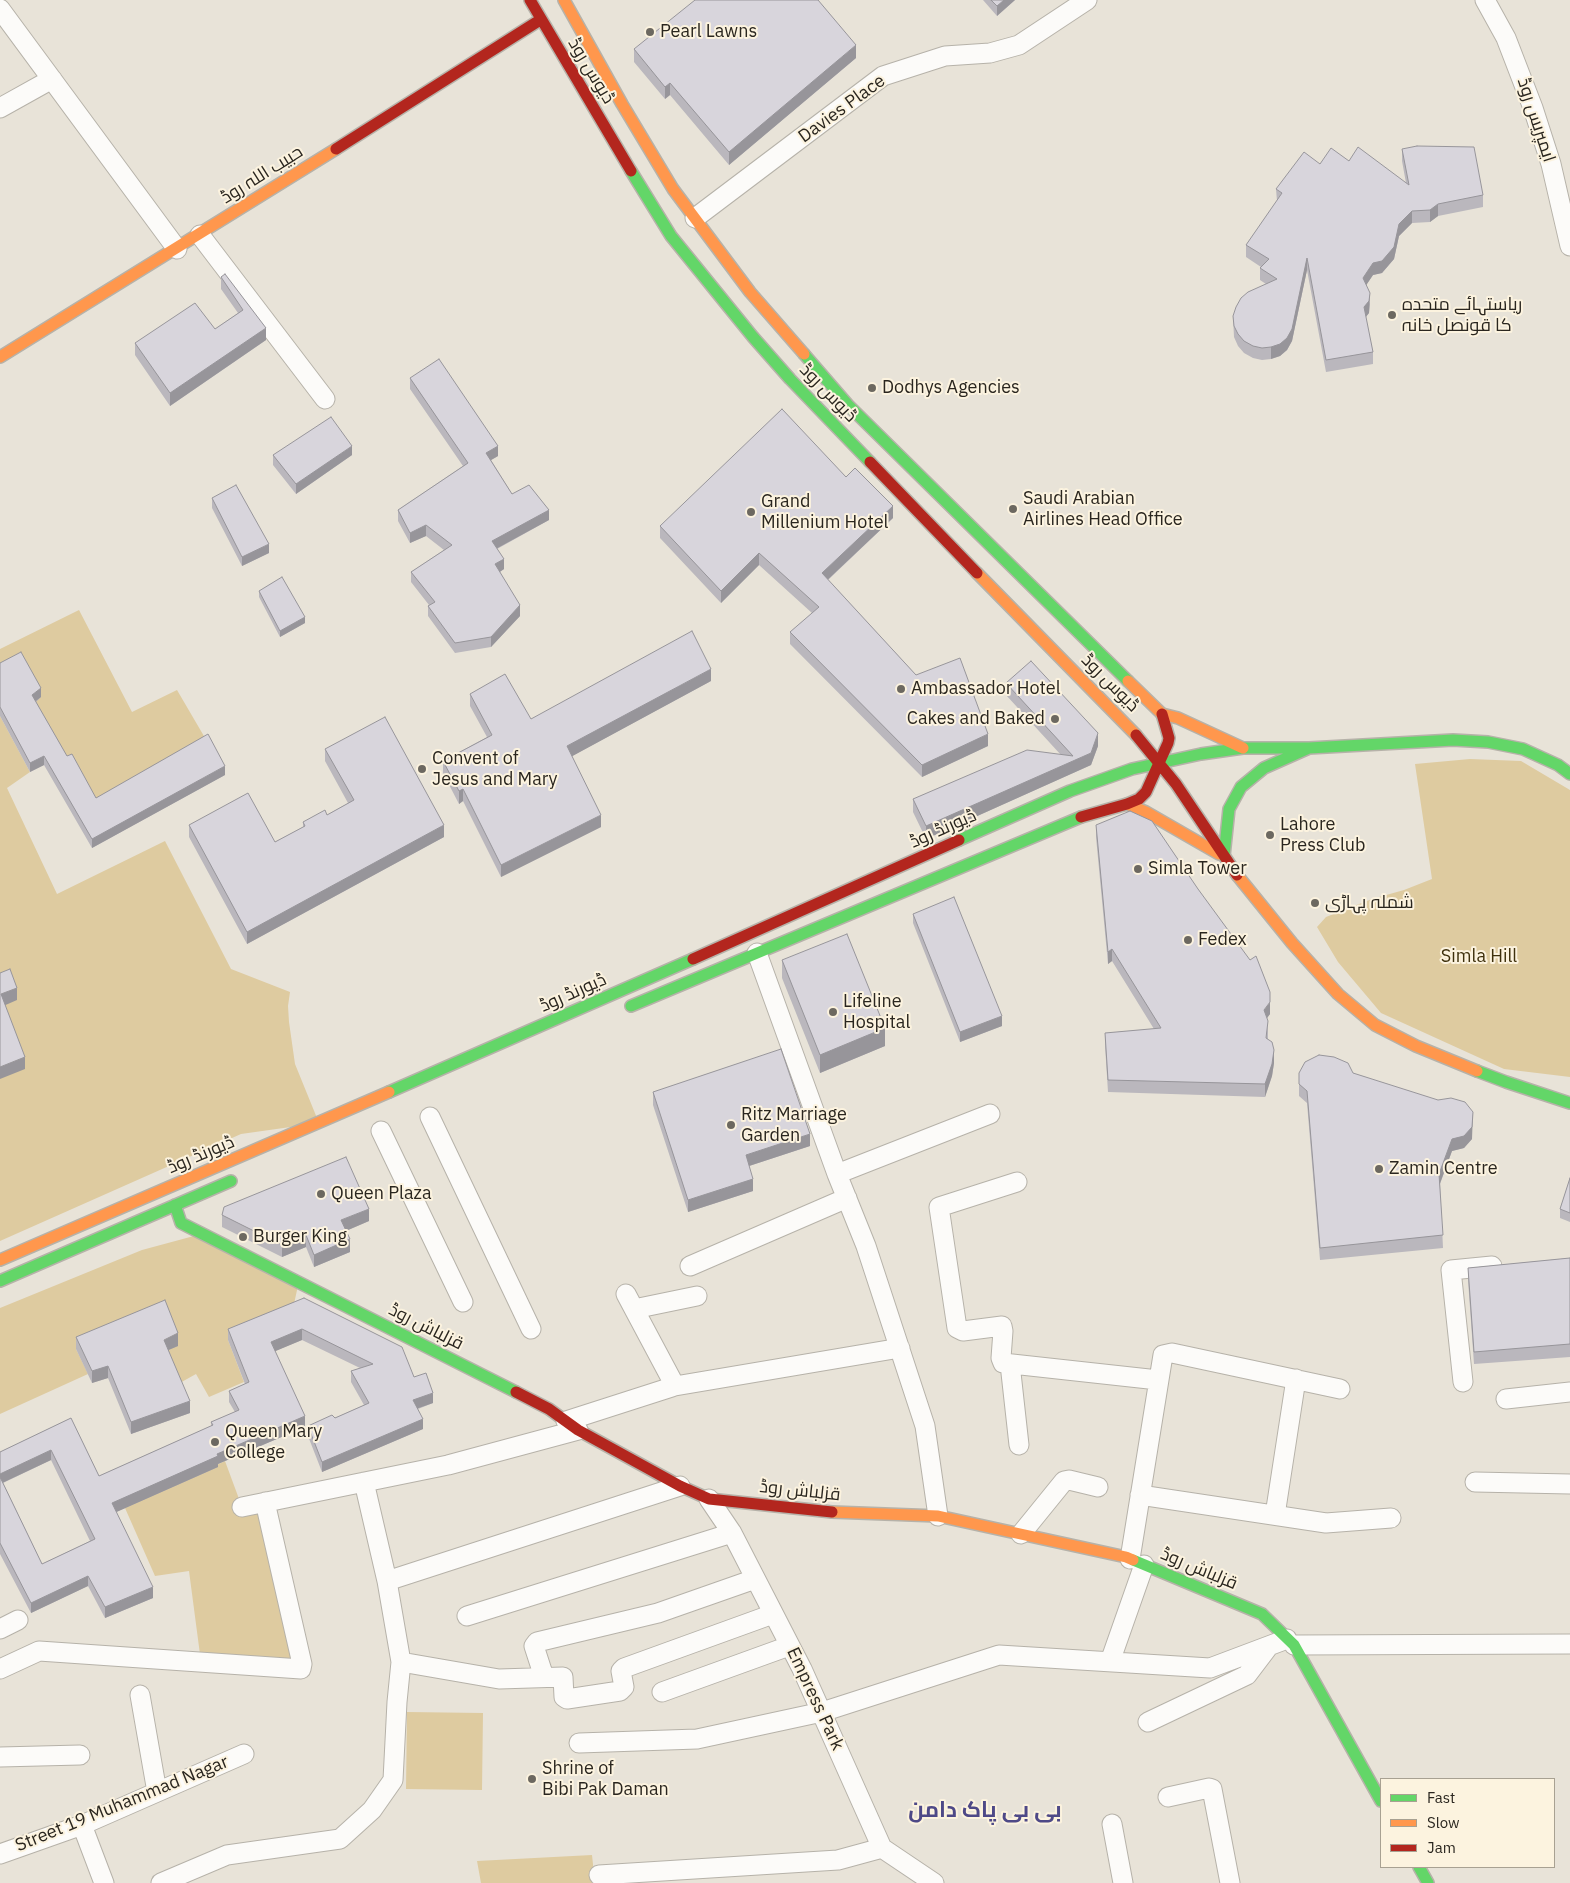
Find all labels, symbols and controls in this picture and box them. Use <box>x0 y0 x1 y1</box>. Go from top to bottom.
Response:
place label: Pearl Lawns <box>660 21 757 43</box>
marker: Pearl Lawns <box>644 26 656 38</box>
street label: ڈیوس روڈ <box>563 34 619 108</box>
street label: Davies Place <box>794 70 890 148</box>
street label: ایمپریس روڈ <box>1512 75 1560 165</box>
street label: حبیب اللہ روڈ <box>217 141 307 209</box>
place label: ریاستہائے متحدہ کا قونصل خانہ <box>1402 294 1522 336</box>
marker: ریاستہائے متحدہ کا قونصل خانہ <box>1386 309 1398 321</box>
street label: ڈیوس روڈ <box>795 359 861 427</box>
place label: Dodhys Agencies <box>882 377 1020 399</box>
marker: Dodhys Agencies <box>866 382 878 394</box>
place label: Saudi Arabian Airlines Head Office <box>1023 488 1183 530</box>
place label: Grand Millenium Hotel <box>761 491 888 534</box>
marker: Saudi Arabian Airlines Head Office <box>1007 503 1019 515</box>
marker: Grand Millenium Hotel <box>745 506 757 518</box>
street label: ڈیوس روڈ <box>1076 649 1144 717</box>
place label: Ambassador Hotel <box>911 678 1061 700</box>
marker: Ambassador Hotel <box>895 683 907 695</box>
place label: Cakes and Baked <box>907 708 1045 730</box>
marker: Cakes and Baked <box>1049 713 1061 725</box>
place label: Convent of Jesus and Mary <box>432 748 558 791</box>
marker: Convent of Jesus and Mary <box>416 763 428 775</box>
street label: ڈیورنڈ روڈ <box>906 805 980 853</box>
place label: Lahore Press Club <box>1280 814 1366 856</box>
marker: Lahore Press Club <box>1264 829 1276 841</box>
place label: Simla Tower <box>1148 858 1247 880</box>
marker: Simla Tower <box>1132 863 1144 875</box>
place label: شملہ پہاڑی <box>1325 892 1414 914</box>
marker: شملہ پہاڑی <box>1309 897 1321 909</box>
place label: Fedex <box>1198 929 1247 951</box>
marker: Fedex <box>1182 934 1194 946</box>
park label: Simla Hill <box>1441 946 1517 968</box>
street label: ڈیورنڈ روڈ <box>536 969 610 1017</box>
place label: Lifeline Hospital <box>843 991 910 1034</box>
marker: Lifeline Hospital <box>827 1006 839 1018</box>
place label: Ritz Marriage Garden <box>741 1104 847 1146</box>
marker: Ritz Marriage Garden <box>725 1119 737 1131</box>
street label: ڈیورنڈ روڈ <box>164 1131 238 1179</box>
place label: Zamin Centre <box>1389 1158 1498 1180</box>
marker: Zamin Centre <box>1373 1163 1385 1175</box>
place label: Queen Plaza <box>331 1183 432 1205</box>
marker: Queen Plaza <box>315 1188 327 1200</box>
place label: Burger King <box>253 1226 347 1248</box>
marker: Burger King <box>237 1231 249 1243</box>
street label: قزلباش روڈ <box>385 1299 467 1355</box>
place label: Queen Mary College <box>225 1421 322 1464</box>
marker: Queen Mary College <box>209 1436 221 1448</box>
street label: قزلباش روڈ <box>759 1476 841 1506</box>
street label: قزلباش روڈ <box>1157 1543 1241 1595</box>
street label: Empress Park <box>782 1644 848 1754</box>
street label: Street 19 Muhammad Nagar <box>12 1751 232 1857</box>
place label: Shrine of Bibi Pak Daman <box>542 1758 669 1800</box>
marker: Shrine of Bibi Pak Daman <box>526 1773 538 1785</box>
legend <box>1380 1778 1555 1868</box>
text: Fast <box>1427 1788 1455 1807</box>
district label: بی بی پاک دامن <box>908 1798 1062 1824</box>
text: Slow <box>1427 1813 1460 1832</box>
text: Jam <box>1427 1838 1456 1857</box>

